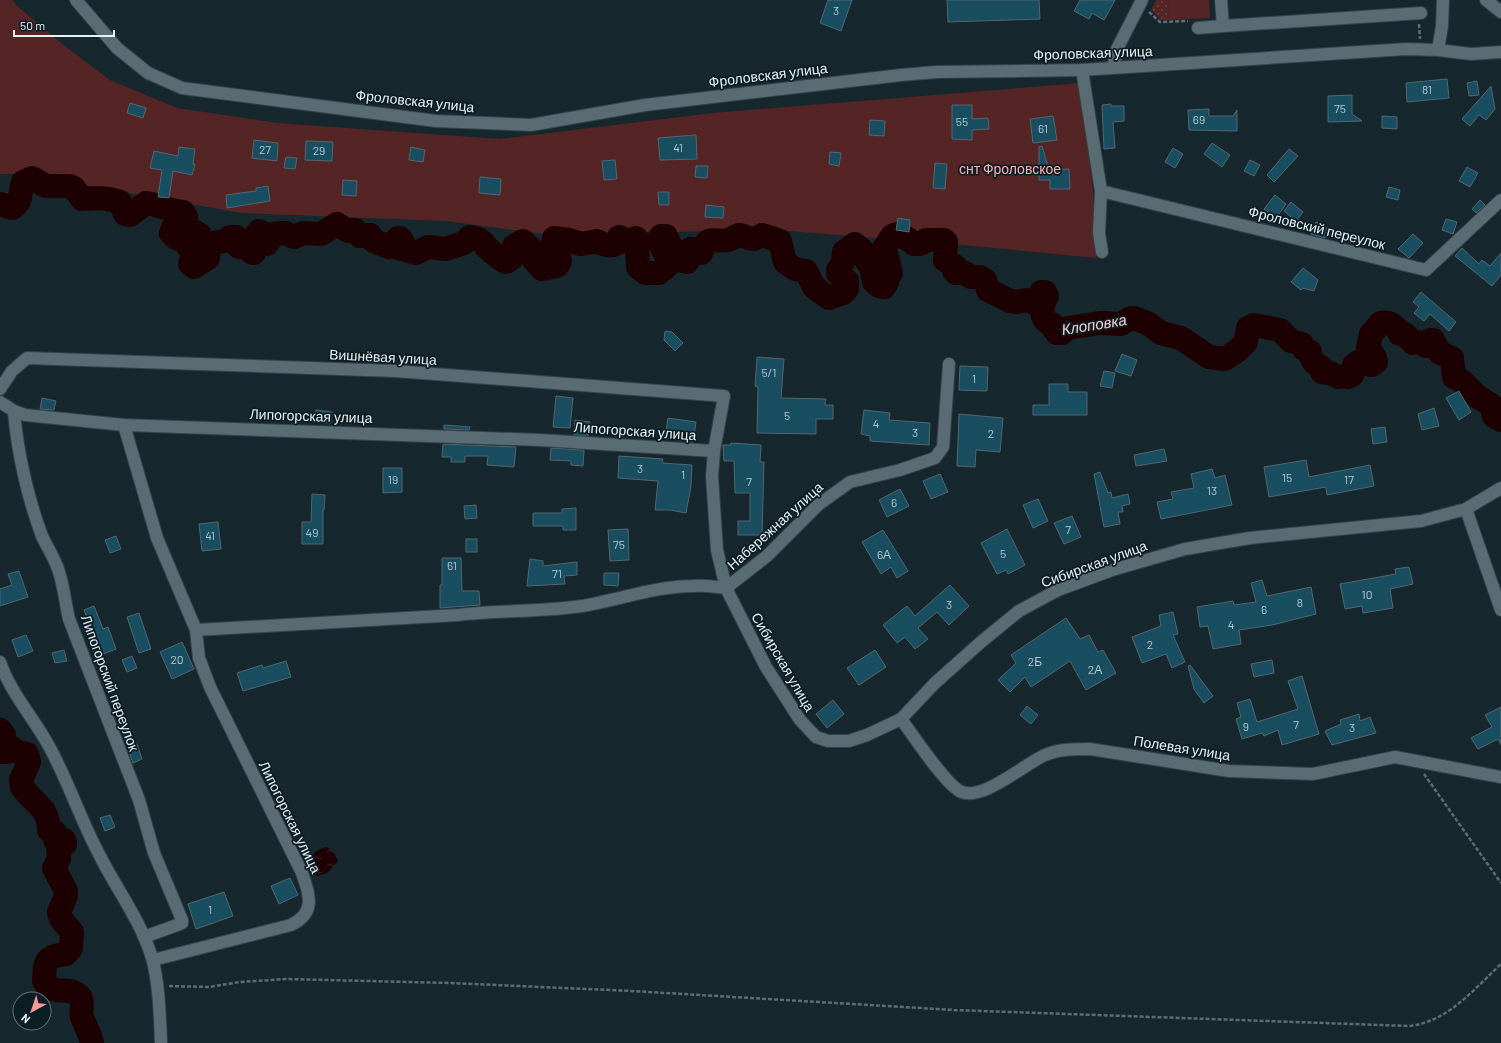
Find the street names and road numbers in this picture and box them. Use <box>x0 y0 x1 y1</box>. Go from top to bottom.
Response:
street label: Фроловская улица <box>1033 42 1153 63</box>
street label: Фроловская улица <box>708 59 828 90</box>
street label: Фроловская улица <box>355 86 476 115</box>
street label: Фроловский переулок <box>1247 202 1388 253</box>
street label: Вишнёвая улица <box>329 345 438 368</box>
street label: Липогорская улица <box>249 405 373 426</box>
street label: Липогорская улица <box>573 418 697 443</box>
street label: Набережная улица <box>723 478 826 573</box>
street label: Сибирская улица <box>1038 536 1149 591</box>
street label: Сибирская улица <box>748 609 819 715</box>
street label: Липогорский переулок <box>78 612 143 754</box>
street label: Полевая улица <box>1133 731 1232 764</box>
street label: Липогорская улица <box>256 758 325 876</box>

